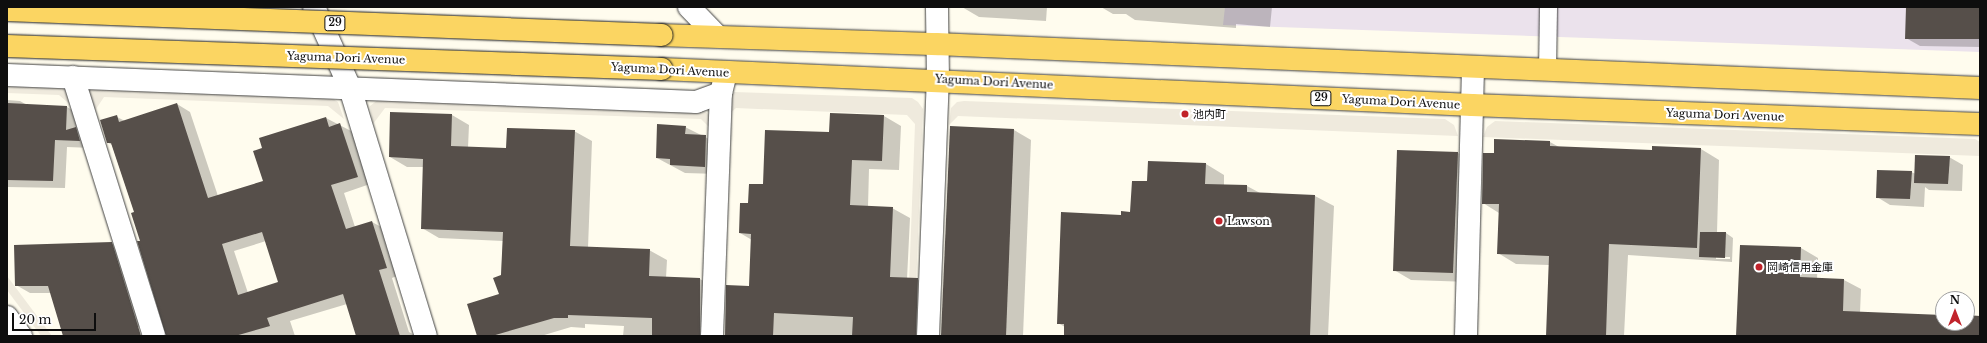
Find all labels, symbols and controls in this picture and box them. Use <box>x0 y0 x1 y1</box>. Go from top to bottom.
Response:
road number: 29 <box>324 15 346 31</box>
street label: Yaguma Dori Avenue <box>286 49 406 67</box>
street label: Yaguma Dori Avenue <box>610 60 730 80</box>
street label: Yaguma Dori Avenue <box>934 72 1054 92</box>
road number: 29 <box>1310 90 1332 106</box>
street label: Yaguma Dori Avenue <box>1341 92 1461 112</box>
street label: Yaguma Dori Avenue <box>1665 106 1785 124</box>
place label: 池内町 <box>1193 107 1226 121</box>
marker: 池内町 <box>1180 109 1190 119</box>
place label: Lawson <box>1227 214 1270 228</box>
marker: Lawson <box>1214 216 1224 226</box>
place label: 岡崎信用金庫 <box>1767 260 1833 274</box>
marker: 岡崎信用金庫 <box>1754 262 1764 272</box>
north arrow <box>1935 291 1975 331</box>
text: N <box>1950 293 1960 307</box>
scale bar <box>14 305 98 331</box>
text: 20 m <box>19 312 51 327</box>

